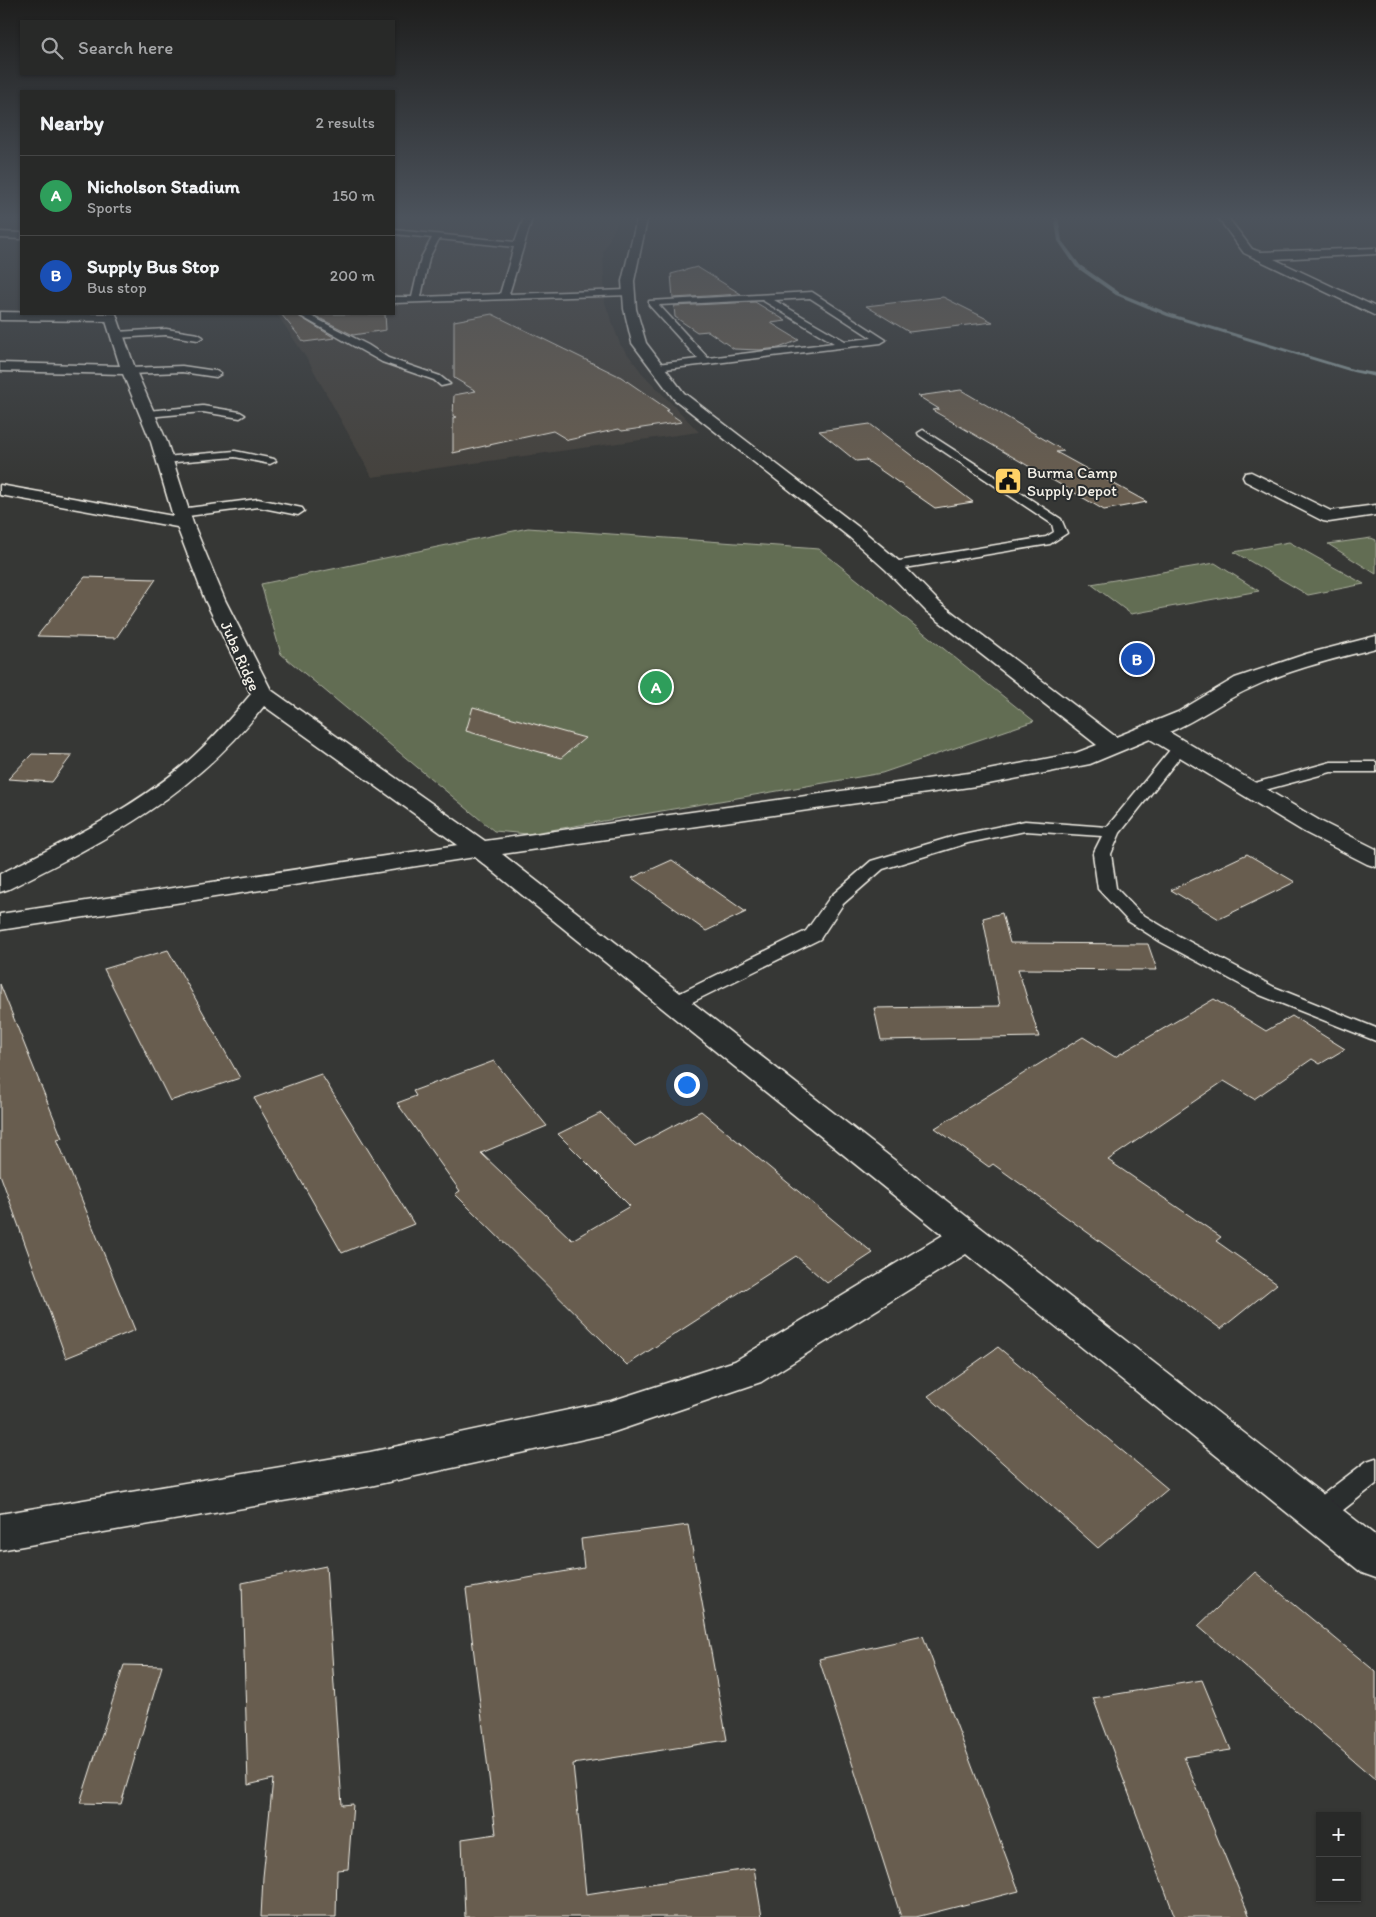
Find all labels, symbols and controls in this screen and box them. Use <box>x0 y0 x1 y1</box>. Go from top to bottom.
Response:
search box <box>20 20 395 75</box>
icon: search <box>38 34 66 62</box>
text: Search here <box>78 36 173 59</box>
text: Nearby <box>40 110 104 135</box>
text: 2 results <box>315 113 375 132</box>
text: Nicholson Stadium <box>87 175 240 198</box>
text: A <box>51 186 61 205</box>
text: 150 m <box>332 186 375 205</box>
text: Sports <box>87 198 132 217</box>
text: Supply Bus Stop <box>87 255 219 278</box>
text: B <box>51 266 61 285</box>
text: 200 m <box>330 266 375 285</box>
text: Bus stop <box>87 278 147 297</box>
place label: Burma Camp Supply Depot <box>1027 463 1117 500</box>
public building icon: Burma Camp Supply Depot <box>993 466 1023 496</box>
street label: Juba Ridge <box>217 618 264 694</box>
pin: B <box>1121 640 1153 678</box>
pin: A <box>640 668 672 706</box>
your location <box>674 1072 700 1098</box>
map controls <box>1316 1812 1361 1902</box>
button: + <box>1316 1812 1361 1857</box>
button: − <box>1316 1857 1361 1902</box>

